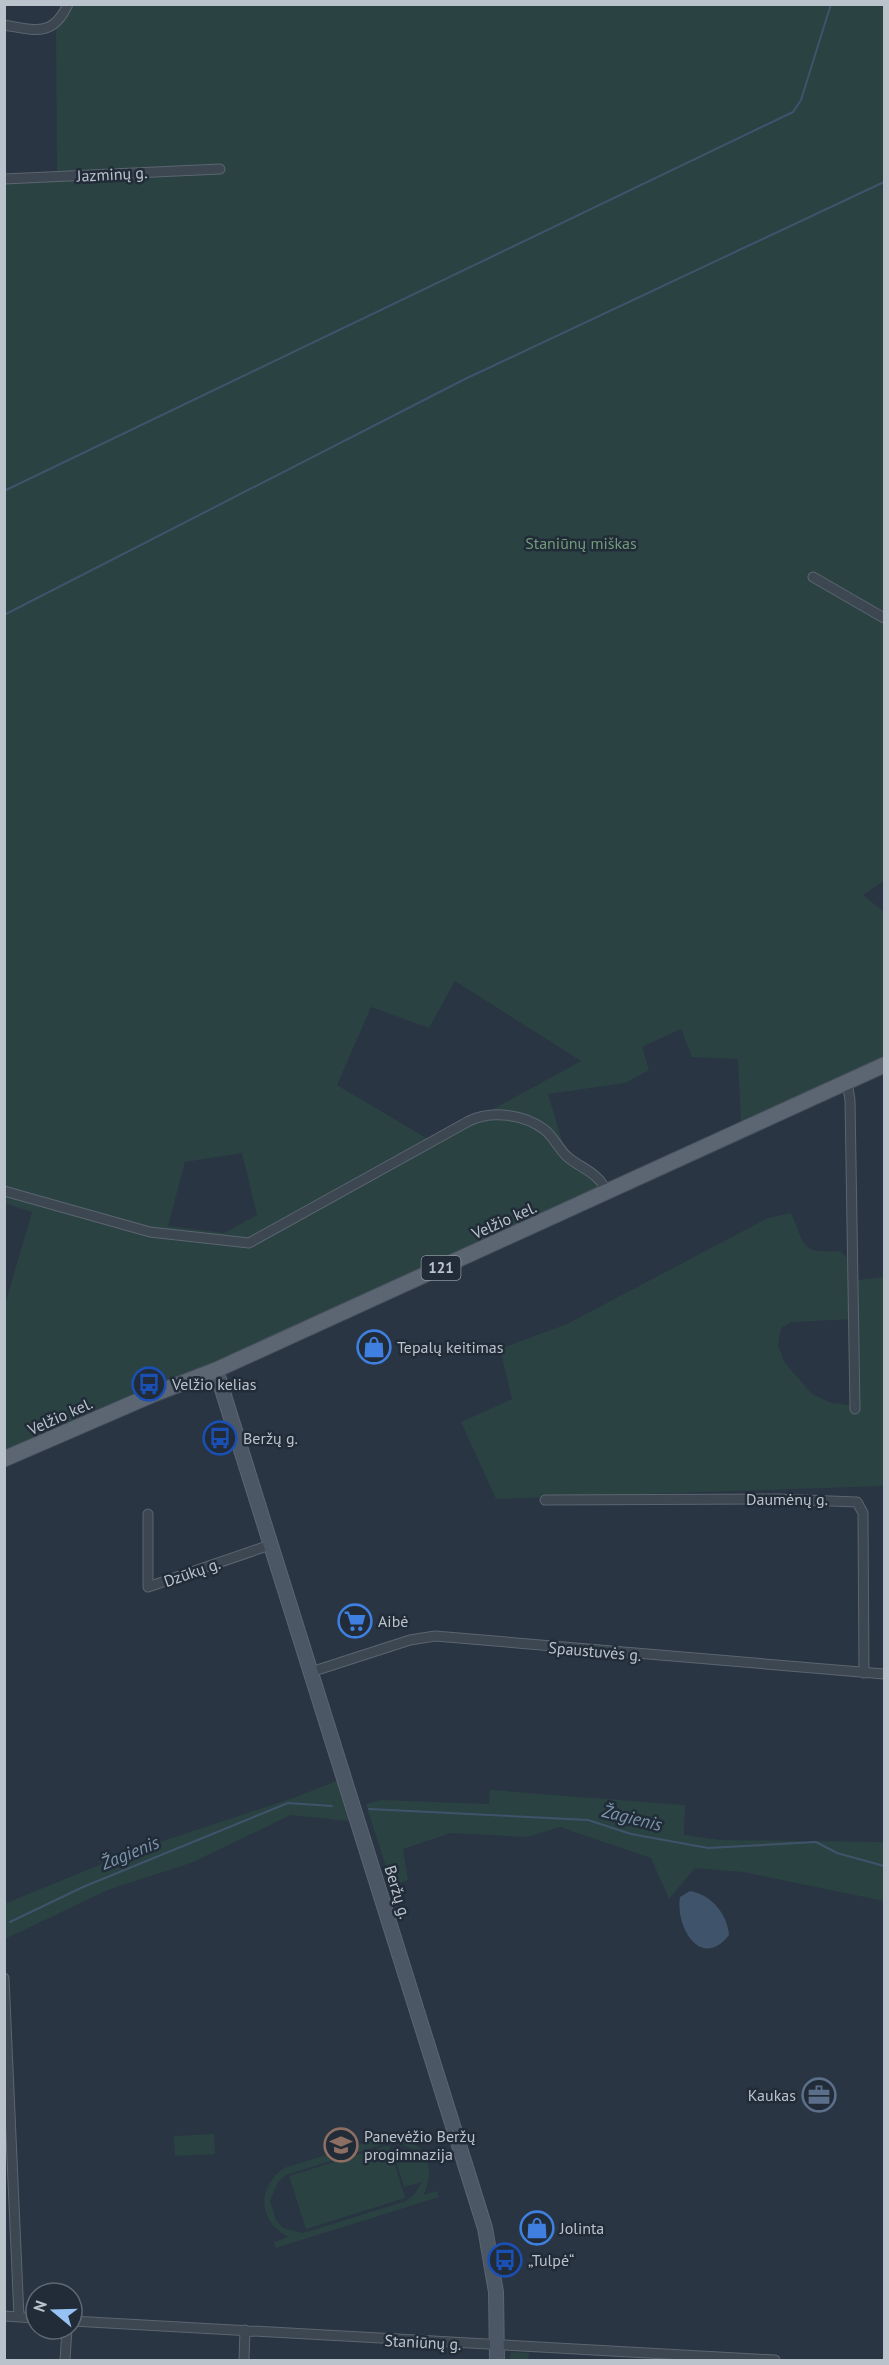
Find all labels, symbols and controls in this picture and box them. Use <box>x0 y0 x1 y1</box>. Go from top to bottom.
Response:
street label: Jazminų g. <box>75 162 148 186</box>
park label: Staniūnų miškas <box>525 533 637 553</box>
street label: Velžio kel. <box>468 1197 540 1244</box>
road number: 121 <box>422 1256 460 1280</box>
shop icon: Tepalų keitimas <box>356 1329 392 1365</box>
place label: Tepalų keitimas <box>397 1337 504 1357</box>
bus stop icon: Velžio kelias <box>131 1366 167 1402</box>
place label: Velžio kelias <box>171 1374 257 1394</box>
street label: Velžio kel. <box>24 1393 96 1440</box>
bus stop icon: Beržų g. <box>202 1420 238 1456</box>
place label: Beržų g. <box>243 1428 298 1448</box>
street label: Daumėnų g. <box>746 1489 828 1509</box>
street label: Dzūkų g. <box>161 1553 223 1591</box>
supermarket icon: Aibė <box>337 1603 373 1639</box>
place label: Aibė <box>378 1611 408 1631</box>
street label: Spaustuvės g. <box>548 1637 642 1665</box>
water label: Žagienis <box>599 1799 665 1836</box>
water label: Žagienis <box>96 1830 163 1875</box>
street label: Beržų g. <box>380 1863 416 1921</box>
office icon: Kaukas <box>801 2077 837 2113</box>
place label: Kaukas <box>748 2085 796 2105</box>
place label: Panevėžio Beržų progimnazija <box>364 2126 475 2164</box>
school or university icon: Panevėžio Beržų progimnazija <box>323 2127 359 2163</box>
shop icon: Jolinta <box>519 2210 555 2246</box>
place label: Jolinta <box>559 2218 604 2238</box>
bus stop icon: „Tulpė“ <box>487 2242 523 2278</box>
place label: „Tulpė“ <box>528 2250 574 2270</box>
north arrow <box>24 2281 84 2341</box>
text: N <box>29 2298 51 2314</box>
street label: Staniūnų g. <box>384 2330 462 2354</box>

